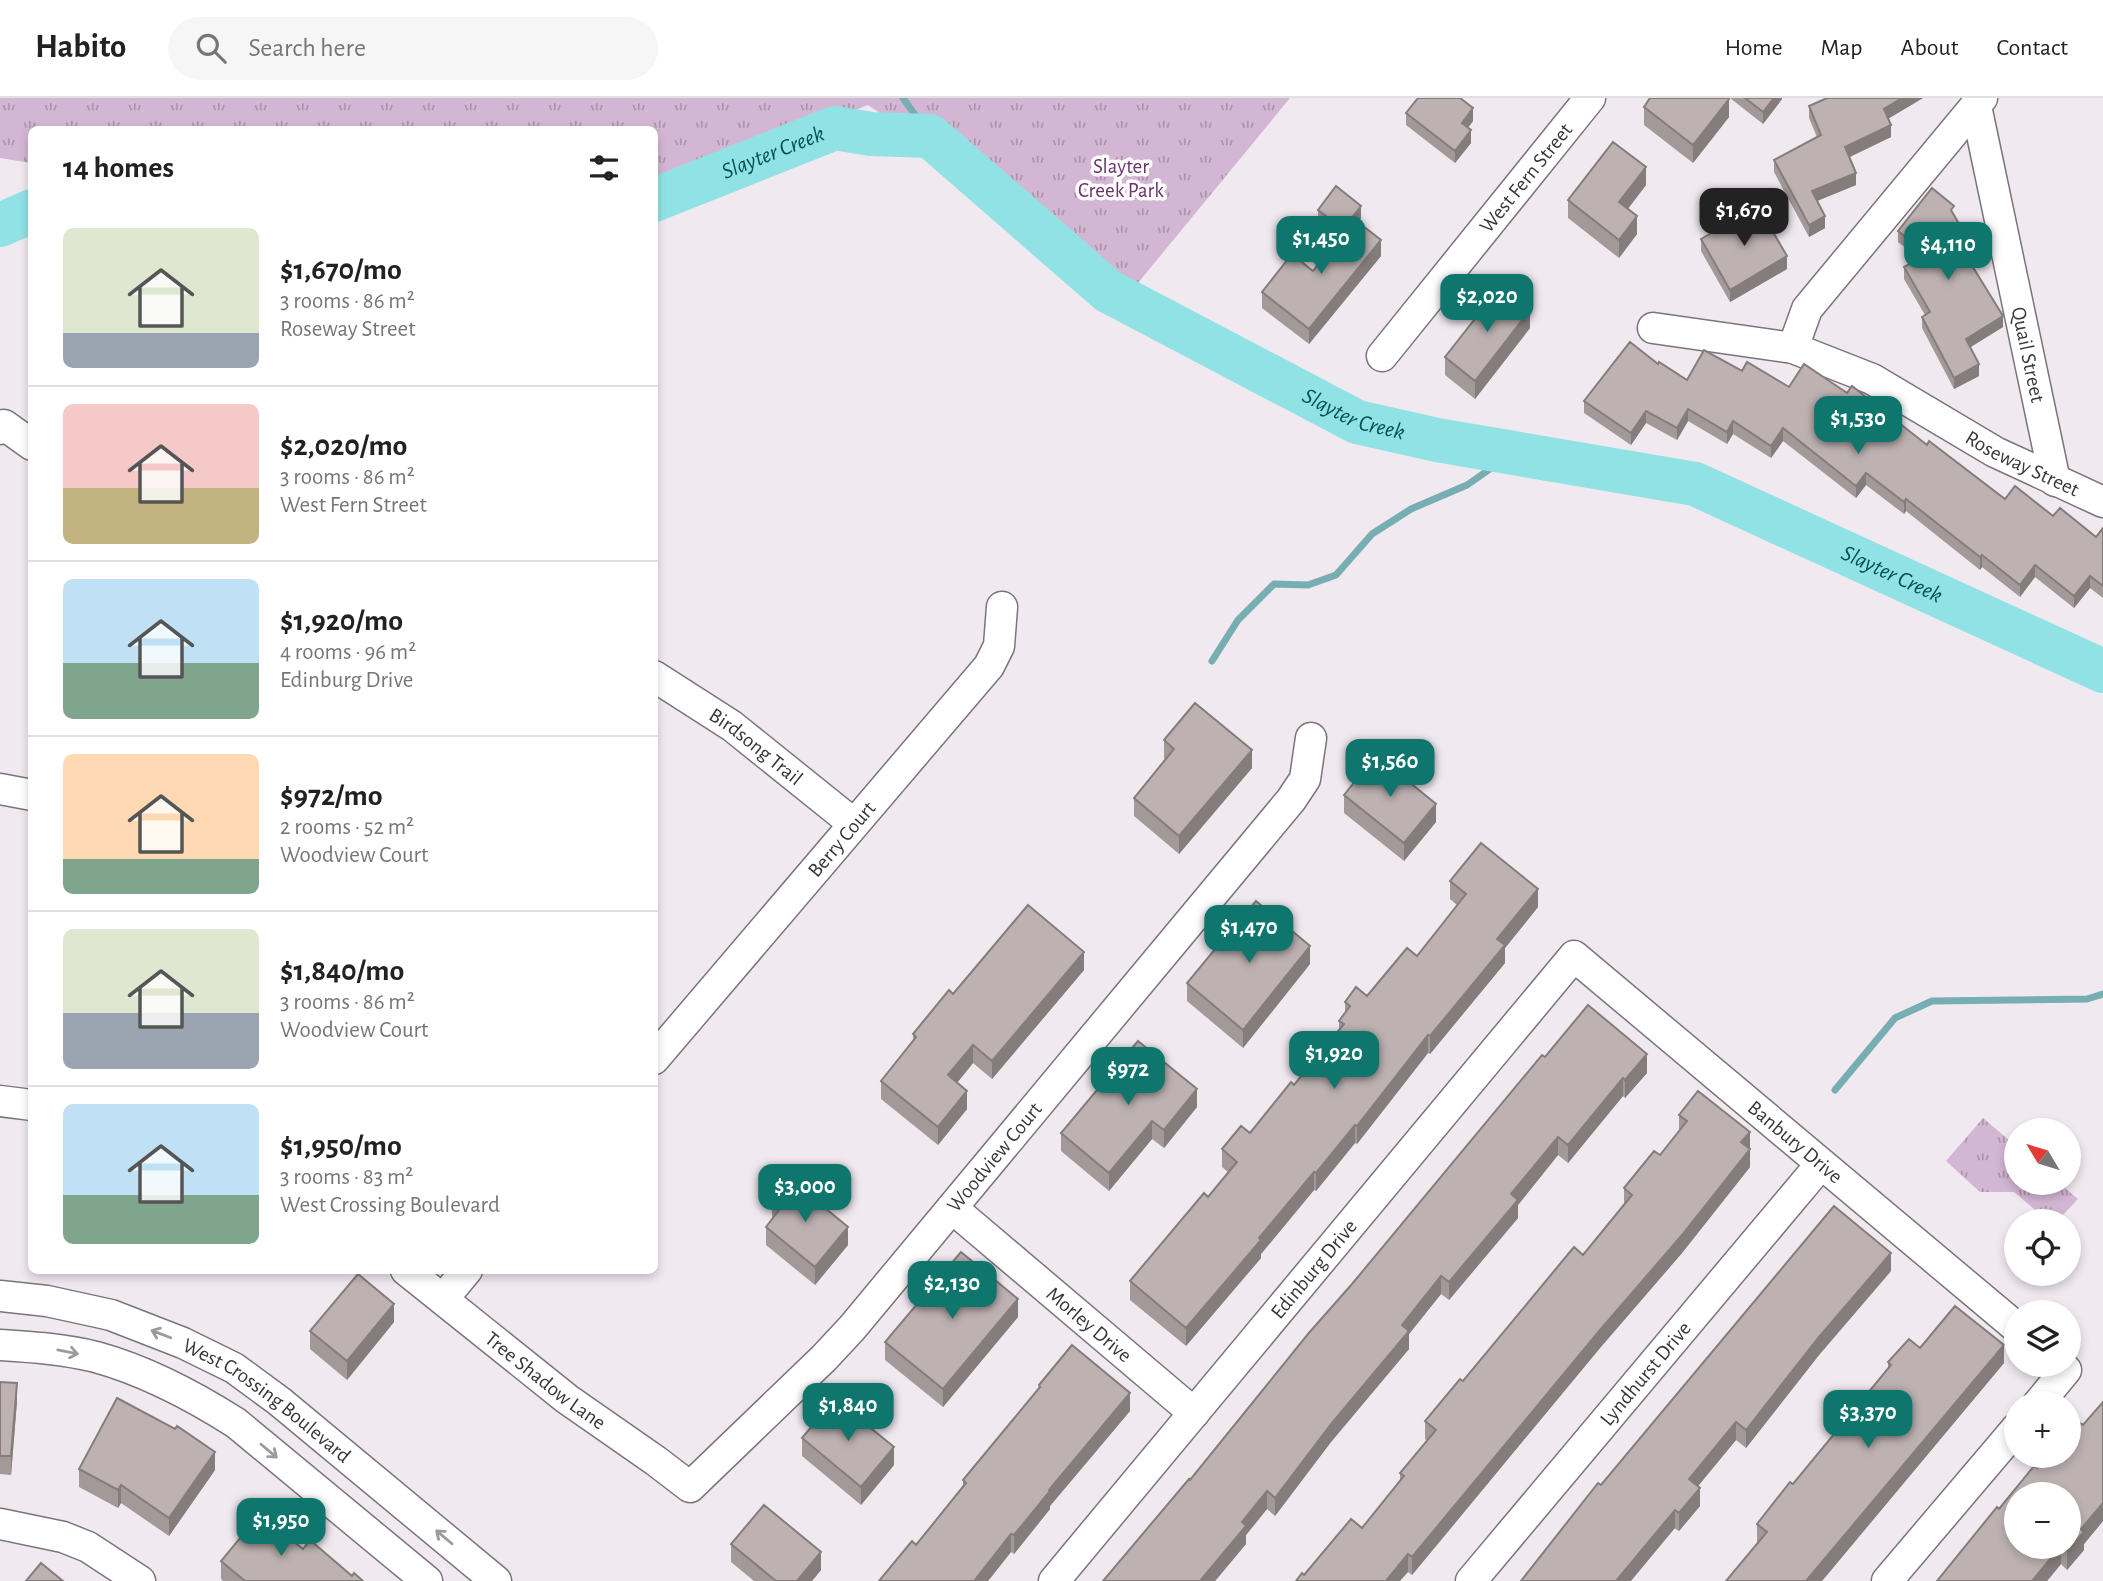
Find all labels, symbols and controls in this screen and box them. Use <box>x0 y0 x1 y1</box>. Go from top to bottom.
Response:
search box <box>168 17 658 80</box>
icon: search <box>192 29 230 67</box>
text: Habito <box>35 31 126 64</box>
text: Search here <box>248 35 366 61</box>
text: Home <box>1725 36 1783 60</box>
text: Map <box>1821 36 1863 60</box>
text: About <box>1901 36 1958 60</box>
text: Contact <box>1996 36 2068 60</box>
street label: West Fern Street <box>1475 119 1576 237</box>
water label: Slayter Creek <box>718 122 828 183</box>
icon: filters <box>585 149 623 187</box>
text: 14 homes <box>63 153 174 183</box>
park label: Slayter Creek Park <box>1078 156 1164 201</box>
pin: $1,670 <box>1687 188 1801 248</box>
text: $1,670 <box>1716 199 1772 222</box>
pin: $1,450 <box>1264 216 1378 276</box>
pin: $4,110 <box>1891 222 2005 282</box>
text: $1,450 <box>1292 227 1350 250</box>
text: $4,110 <box>1920 233 1976 256</box>
text: $1,670/mo <box>280 255 402 285</box>
icon: home <box>119 256 203 340</box>
pin: $2,020 <box>1430 274 1544 334</box>
text: $2,020 <box>1456 285 1518 308</box>
text: 3 rooms · 86 m² <box>280 290 415 313</box>
street label: Quail Street <box>2008 305 2049 404</box>
text: Roseway Street <box>280 318 416 341</box>
water label: Slayter Creek <box>1299 384 1407 444</box>
pin: $1,530 <box>1801 396 1915 456</box>
text: $1,530 <box>1830 407 1886 430</box>
street label: Roseway Street <box>1962 427 2083 500</box>
text: $2,020/mo <box>280 431 407 461</box>
icon: home <box>119 432 203 516</box>
text: 3 rooms · 86 m² <box>280 466 415 489</box>
text: West Fern Street <box>280 494 427 517</box>
water label: Slayter Creek <box>1838 541 1946 607</box>
text: $1,920/mo <box>280 606 403 636</box>
icon: home <box>119 607 203 691</box>
text: 4 rooms · 96 m² <box>280 641 416 664</box>
text: Edinburg Drive <box>280 669 413 692</box>
street label: Birdsong Trail <box>706 704 807 789</box>
pin: $1,560 <box>1333 740 1447 799</box>
text: $1,560 <box>1362 750 1418 773</box>
text: $972/mo <box>280 781 383 811</box>
icon: home <box>119 782 203 866</box>
street label: Berry Court <box>804 797 879 881</box>
text: 2 rooms · 52 m² <box>280 816 414 839</box>
text: Woodview Court <box>280 844 428 867</box>
pin: $1,470 <box>1192 906 1306 965</box>
text: $1,470 <box>1220 916 1278 939</box>
text: $1,840/mo <box>280 956 404 986</box>
icon: home <box>119 957 203 1041</box>
text: 3 rooms · 86 m² <box>280 991 415 1014</box>
text: Woodview Court <box>280 1019 428 1042</box>
pin: $1,920 <box>1277 1032 1391 1091</box>
text: $1,920 <box>1305 1042 1363 1065</box>
pin: $972 <box>1087 1048 1169 1107</box>
text: $972 <box>1107 1058 1149 1081</box>
street label: Banbury Drive <box>1744 1096 1847 1187</box>
street label: Woodview Court <box>943 1098 1046 1216</box>
north arrow <box>2004 1118 2081 1195</box>
map controls <box>2004 1118 2081 1559</box>
text: $1,950/mo <box>280 1131 402 1161</box>
icon: home <box>119 1132 203 1216</box>
pin: $3,000 <box>748 1164 862 1224</box>
text: 3 rooms · 83 m² <box>280 1166 413 1189</box>
text: $3,000 <box>774 1175 836 1198</box>
text: West Crossing Boulevard <box>280 1194 500 1217</box>
button: locate <box>2004 1209 2081 1286</box>
street label: Edinburg Drive <box>1267 1215 1361 1322</box>
pin: $2,130 <box>895 1262 1009 1321</box>
text: $2,130 <box>924 1272 980 1295</box>
street label: Morley Drive <box>1043 1283 1136 1366</box>
button: layers <box>2004 1300 2081 1377</box>
street label: Lyndhurst Drive <box>1596 1317 1695 1430</box>
one-way arrow <box>151 1327 172 1340</box>
street label: Tree Shadow Lane <box>481 1327 610 1433</box>
street label: West Crossing Boulevard <box>180 1334 355 1467</box>
one-way arrow <box>56 1346 79 1359</box>
pin: $1,840 <box>791 1384 905 1443</box>
pin: $3,370 <box>1811 1390 1925 1450</box>
button: + <box>2004 1391 2081 1468</box>
text: $1,840 <box>819 1394 877 1417</box>
text: $3,370 <box>1839 1401 1897 1424</box>
one-way arrow <box>260 1443 278 1459</box>
button: − <box>2004 1482 2081 1559</box>
pin: $1,950 <box>224 1498 338 1558</box>
text: $1,950 <box>253 1509 309 1532</box>
one-way arrow <box>435 1530 453 1545</box>

